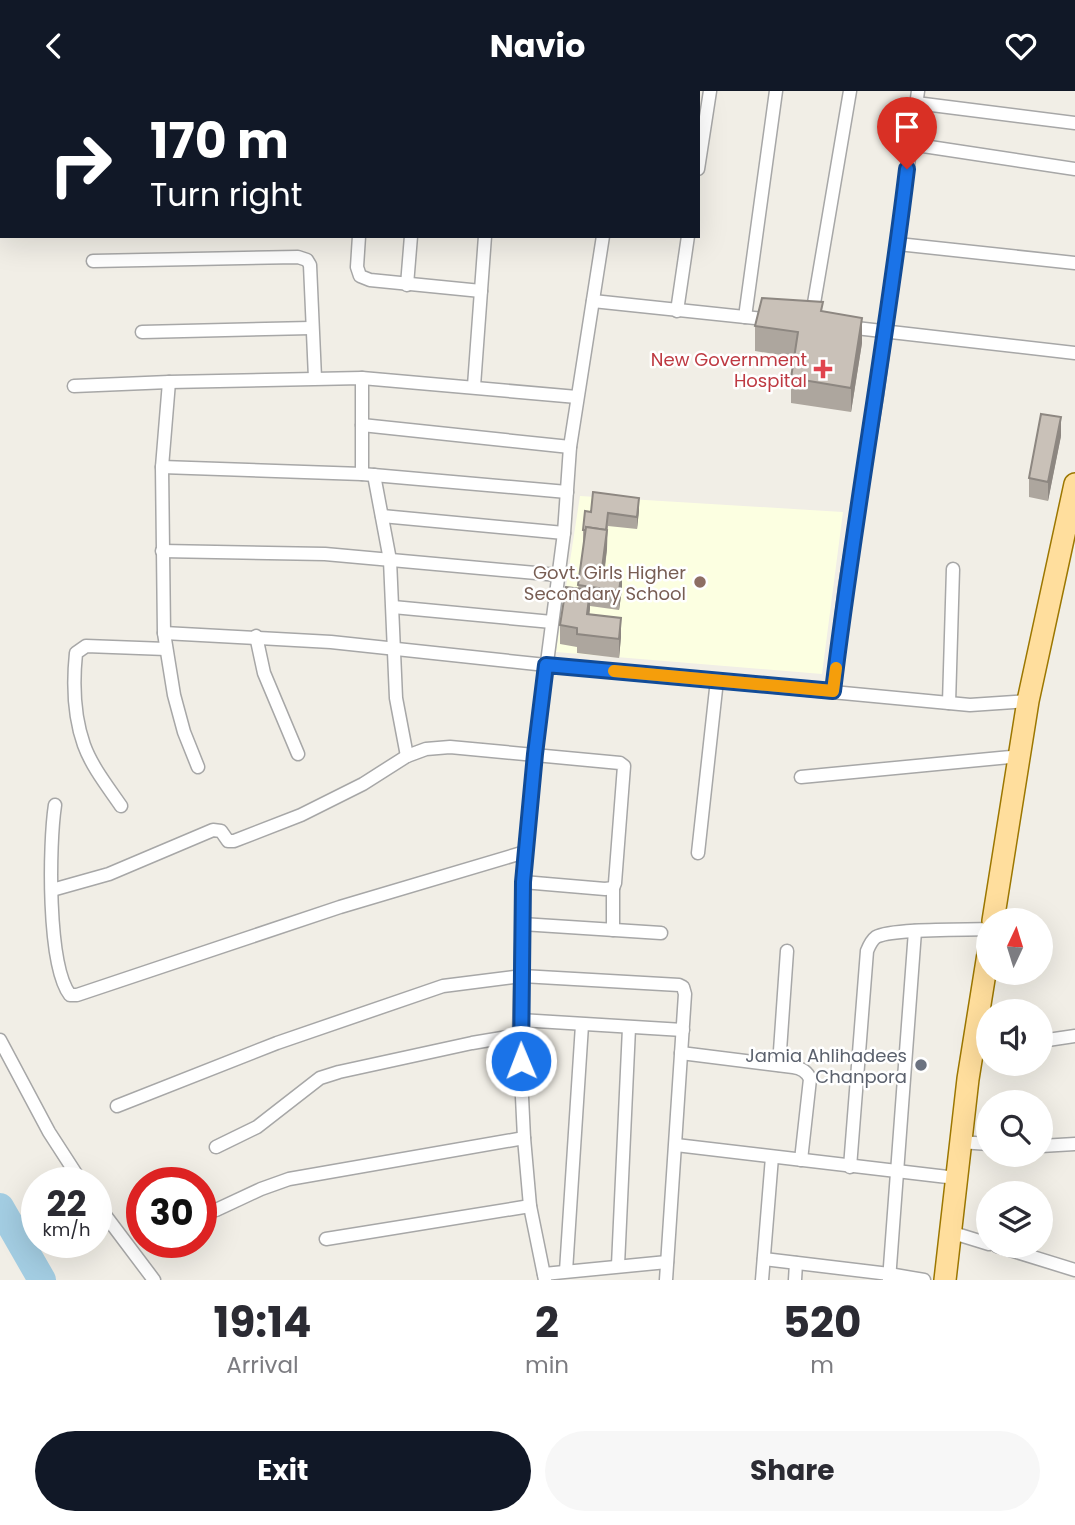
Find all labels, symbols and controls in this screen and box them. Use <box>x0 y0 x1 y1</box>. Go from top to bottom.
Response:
text: Navio <box>490 23 585 68</box>
icon: back <box>35 27 73 65</box>
icon: heart <box>1002 27 1040 65</box>
pin <box>877 97 937 169</box>
text: 170 m <box>150 107 289 175</box>
icon: arrive <box>888 108 926 146</box>
icon: right <box>35 119 126 210</box>
text: Turn right <box>150 172 302 217</box>
place label: New Government Hospital <box>651 347 807 393</box>
marker: New Government Hospital <box>813 359 833 379</box>
place label: Govt. Girls Higher Secondary School <box>524 560 686 606</box>
marker: Govt. Girls Higher Secondary School <box>692 574 708 590</box>
north arrow <box>976 908 1054 985</box>
map controls <box>976 908 1053 1258</box>
button: sound <box>976 999 1053 1076</box>
position arrow <box>484 1024 558 1098</box>
place label: Jamia Ahlihadees Chanpora <box>745 1043 907 1089</box>
marker: Jamia Ahlihadees Chanpora <box>913 1057 929 1073</box>
button: search <box>976 1090 1053 1167</box>
speed limit sign: 30 <box>126 1167 217 1258</box>
text: 22 <box>47 1179 86 1228</box>
button: layers <box>976 1181 1053 1258</box>
text: km/h <box>43 1217 90 1242</box>
text: 19:14 <box>214 1293 311 1352</box>
text: 2 <box>535 1293 559 1352</box>
text: 520 <box>783 1293 861 1352</box>
text: Arrival <box>226 1349 299 1381</box>
text: min <box>525 1349 569 1381</box>
text: m <box>810 1349 834 1381</box>
button: Exit <box>35 1431 531 1511</box>
button: Share <box>545 1431 1040 1511</box>

